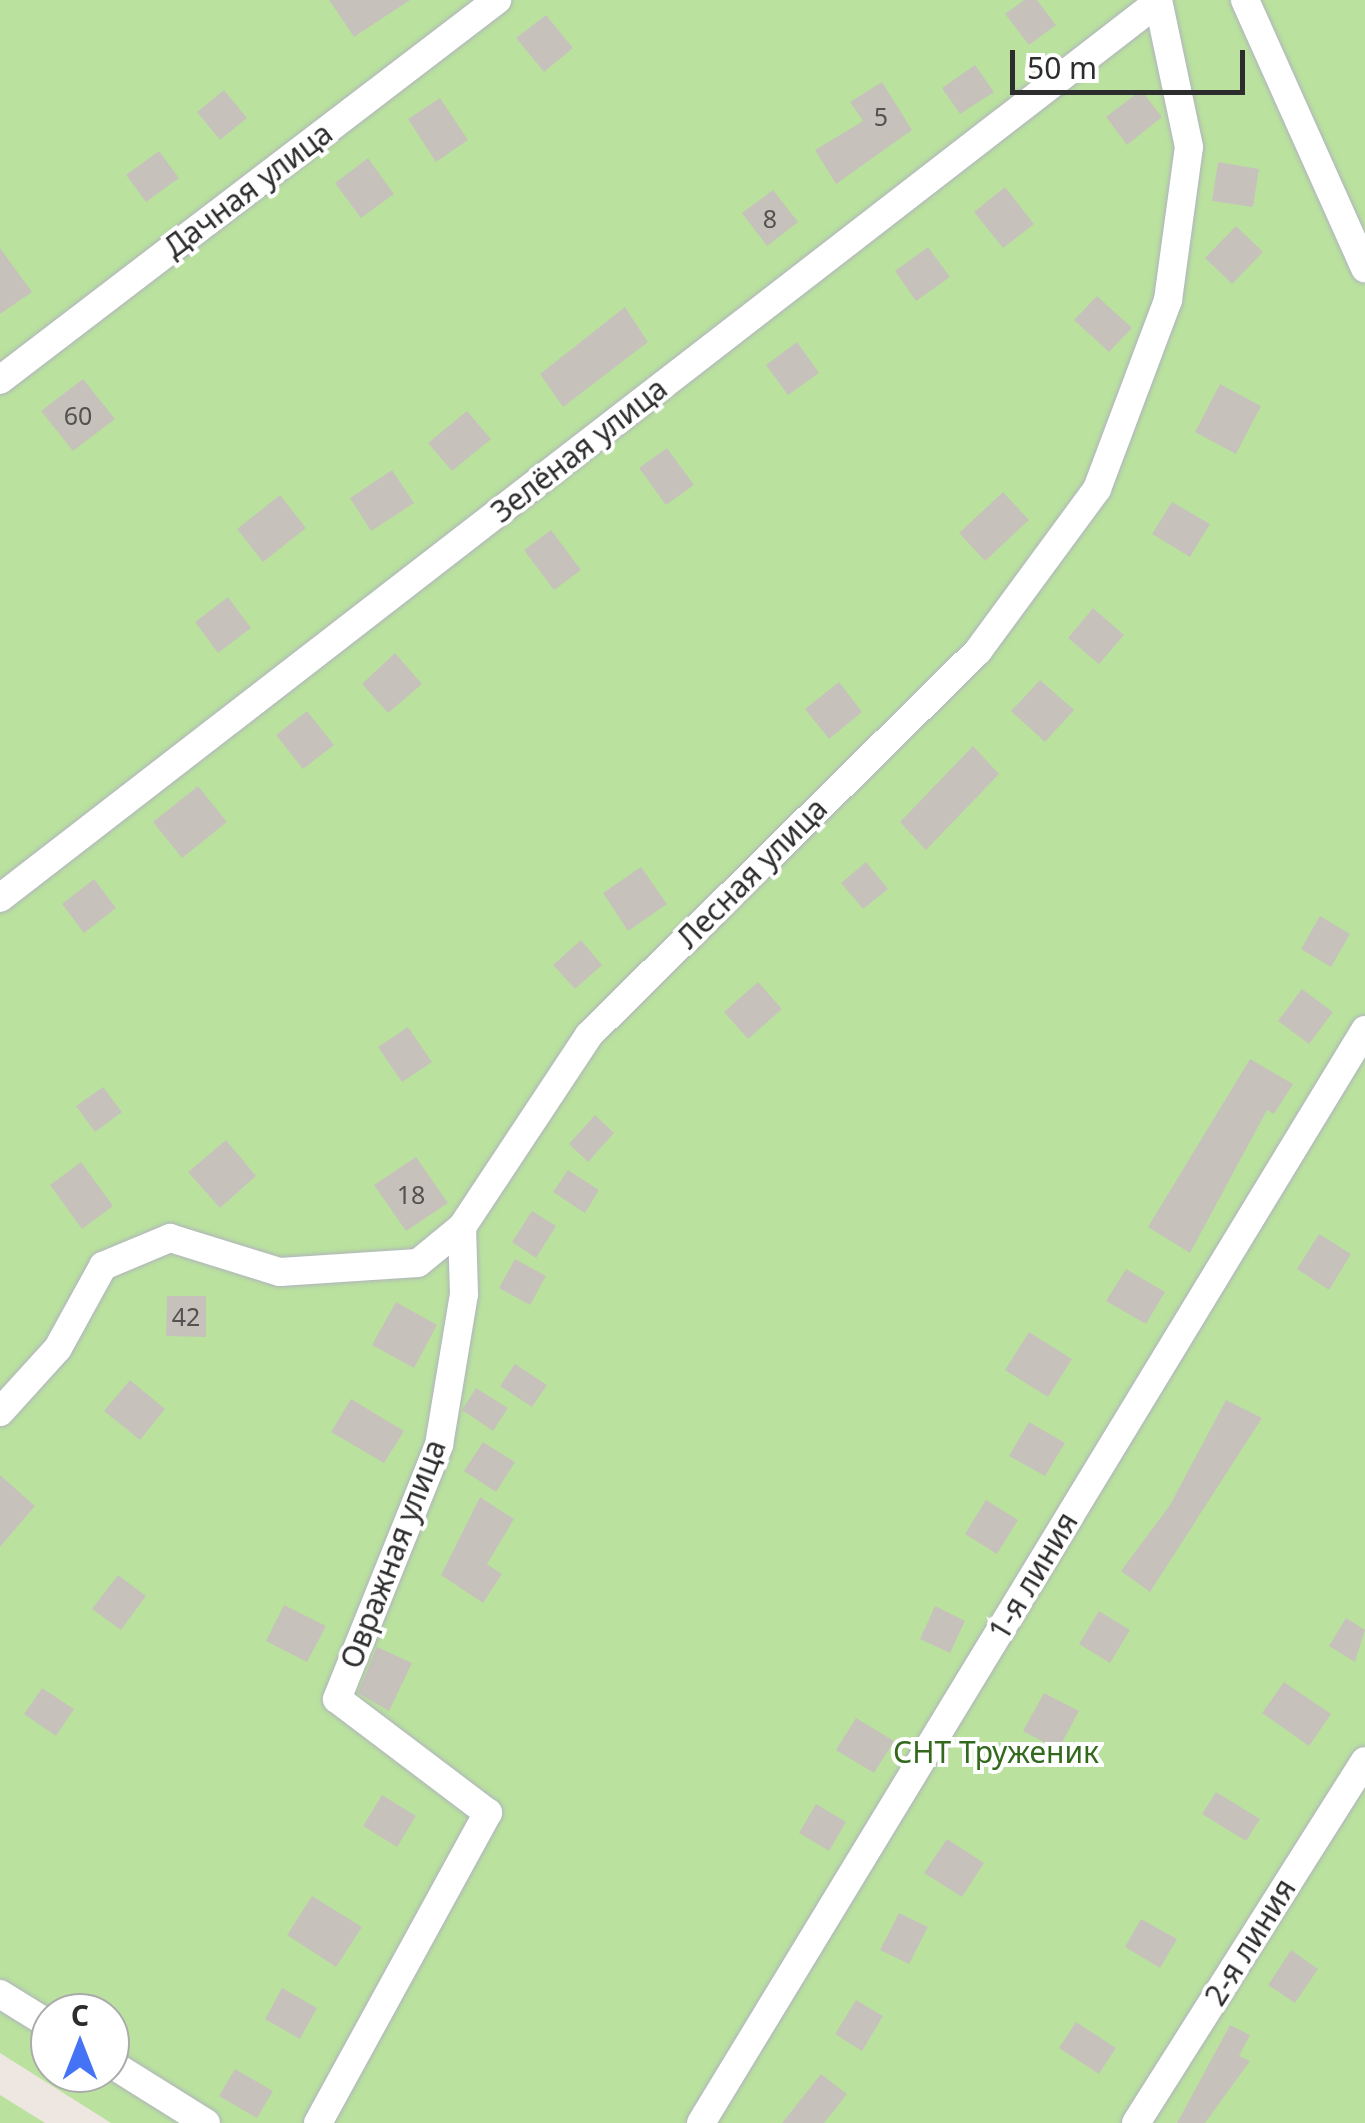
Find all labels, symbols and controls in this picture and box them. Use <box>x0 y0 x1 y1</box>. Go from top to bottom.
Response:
scale bar <box>1015 30 1250 92</box>
text: 50 m <box>1027 47 1097 88</box>
house number: 5 <box>874 101 888 131</box>
street label: Дачная улица <box>157 115 339 265</box>
house number: 8 <box>763 203 777 233</box>
street label: Зелёная улица <box>484 370 674 530</box>
house number: 60 <box>64 400 92 430</box>
street label: Лесная улица <box>669 790 835 956</box>
house number: 18 <box>397 1179 425 1209</box>
house number: 42 <box>172 1301 200 1331</box>
street label: Овражная улица <box>333 1435 453 1673</box>
street label: 1-я линия <box>981 1506 1085 1646</box>
park label: СНТ Труженик <box>893 1734 1099 1770</box>
street label: 2-я линия <box>1197 1872 1303 2012</box>
north arrow <box>30 1993 130 2093</box>
text: С <box>71 1996 89 2034</box>

